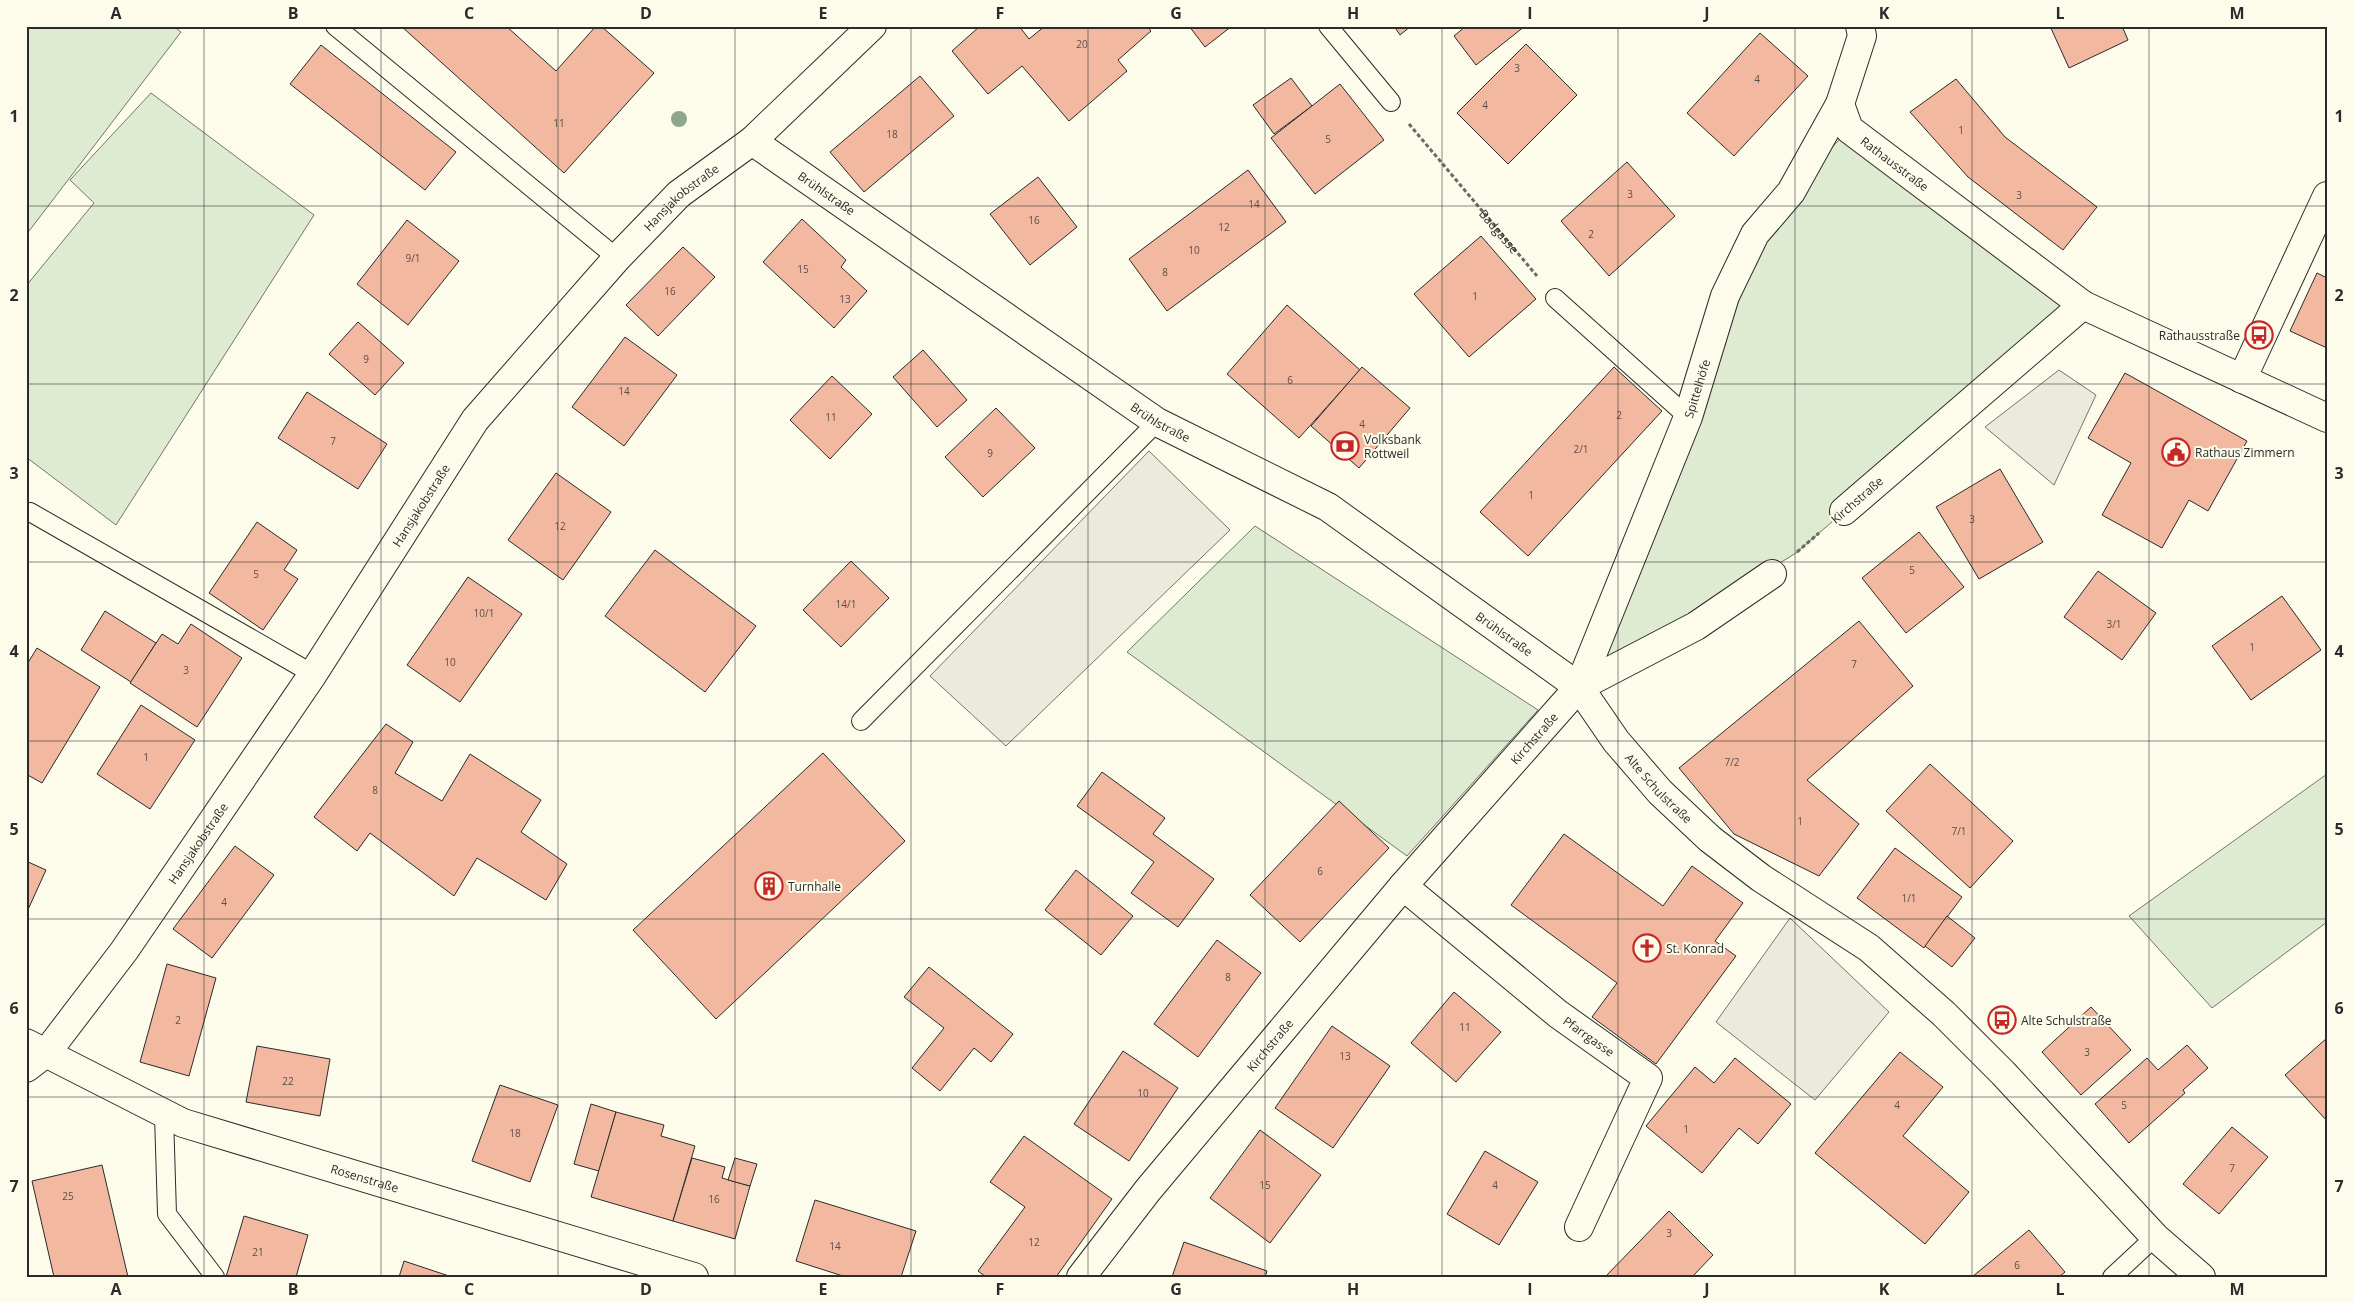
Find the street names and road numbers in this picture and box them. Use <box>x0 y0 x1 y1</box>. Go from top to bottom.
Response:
street label: Rathausstraße <box>1857 132 1933 195</box>
street label: Hansjakobstraße <box>639 159 722 234</box>
street label: Brühlstraße <box>795 167 859 219</box>
street label: Badgasse <box>1476 205 1523 257</box>
street label: Spittelhöfe <box>1680 357 1714 420</box>
street label: Brühlstraße <box>1127 398 1193 446</box>
street label: Hansjakobstraße <box>388 460 454 550</box>
street label: Kirchstraße <box>1827 472 1887 527</box>
street label: Brühlstraße <box>1473 607 1536 660</box>
street label: Kirchstraße <box>1506 708 1562 768</box>
street label: Alte Schulstraße <box>1622 749 1696 827</box>
street label: Hansjakobstraße <box>164 799 232 887</box>
street label: Pfarrgasse <box>1560 1012 1618 1060</box>
street label: Kirchstraße <box>1242 1015 1297 1075</box>
street label: Rosenstraße <box>329 1159 401 1196</box>

